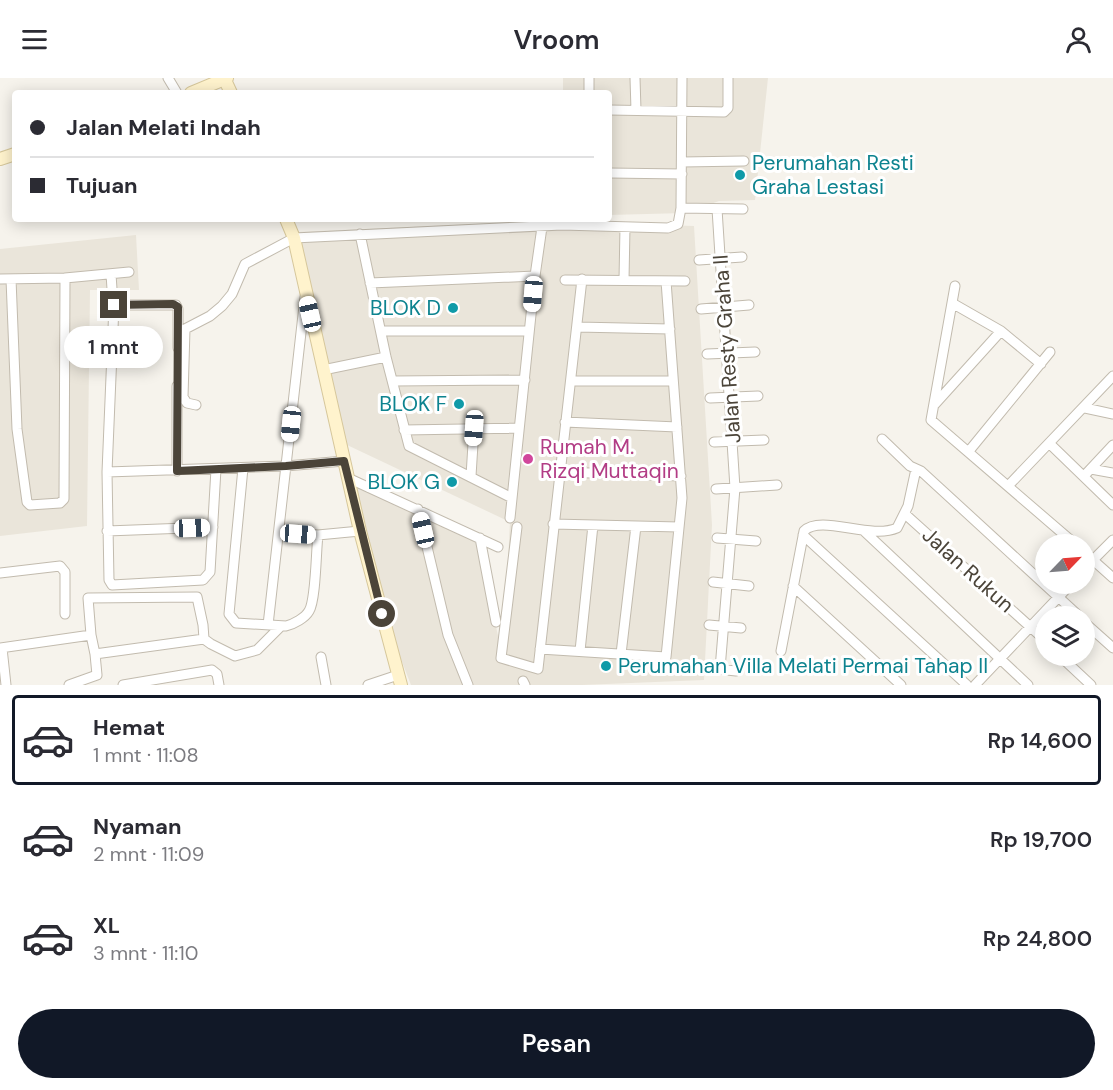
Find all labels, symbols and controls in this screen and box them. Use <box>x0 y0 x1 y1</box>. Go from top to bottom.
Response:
text: Vroom <box>513 22 600 57</box>
icon: menu <box>18 23 51 56</box>
icon: person <box>1062 23 1095 56</box>
text: Jalan Melati Indah <box>66 113 261 142</box>
place label: Perumahan Resti Graha Lestasi <box>752 149 914 201</box>
marker: Perumahan Resti Graha Lestasi <box>733 168 747 182</box>
text: Tujuan <box>66 171 138 200</box>
street label: Jalan Resty Graha II <box>706 254 748 444</box>
car <box>522 275 544 313</box>
route end <box>100 291 127 318</box>
car <box>297 294 323 334</box>
place label: BLOK D <box>370 294 441 322</box>
marker: BLOK D <box>446 301 460 315</box>
callout: 1 mnt <box>64 326 164 368</box>
text: 1 mnt <box>88 334 139 360</box>
place label: BLOK F <box>379 390 447 418</box>
marker: BLOK F <box>452 397 466 411</box>
car <box>280 405 302 443</box>
car <box>464 409 484 447</box>
place label: Rumah M. Rizqi Muttaqin <box>540 433 679 485</box>
marker: Rumah M. Rizqi Muttaqin <box>521 452 535 466</box>
place label: BLOK G <box>368 468 440 496</box>
marker: BLOK G <box>445 475 459 489</box>
car <box>410 510 436 550</box>
car <box>174 518 210 538</box>
street label: Jalan Rukun <box>916 521 1020 619</box>
car <box>279 524 317 544</box>
north arrow <box>1035 534 1095 594</box>
map controls <box>1035 534 1095 666</box>
route start <box>368 600 395 627</box>
button: layers <box>1035 606 1095 666</box>
place label: Perumahan Villa Melati Permai Tahap II <box>618 652 988 680</box>
marker: Perumahan Villa Melati Permai Tahap II <box>599 659 613 673</box>
icon: car <box>21 713 75 767</box>
text: Hemat <box>93 713 165 742</box>
text: Rp 14,600 <box>987 726 1092 755</box>
text: 1 mnt · 11:08 <box>93 742 199 768</box>
icon: car <box>21 812 75 866</box>
text: Nyaman <box>93 812 182 841</box>
text: Rp 19,700 <box>990 825 1092 854</box>
text: 2 mnt · 11:09 <box>93 841 204 867</box>
icon: car <box>21 911 75 965</box>
text: XL <box>93 911 120 940</box>
text: Rp 24,800 <box>983 924 1092 953</box>
text: 3 mnt · 11:10 <box>93 940 198 966</box>
button: Pesan <box>18 1009 1095 1078</box>

